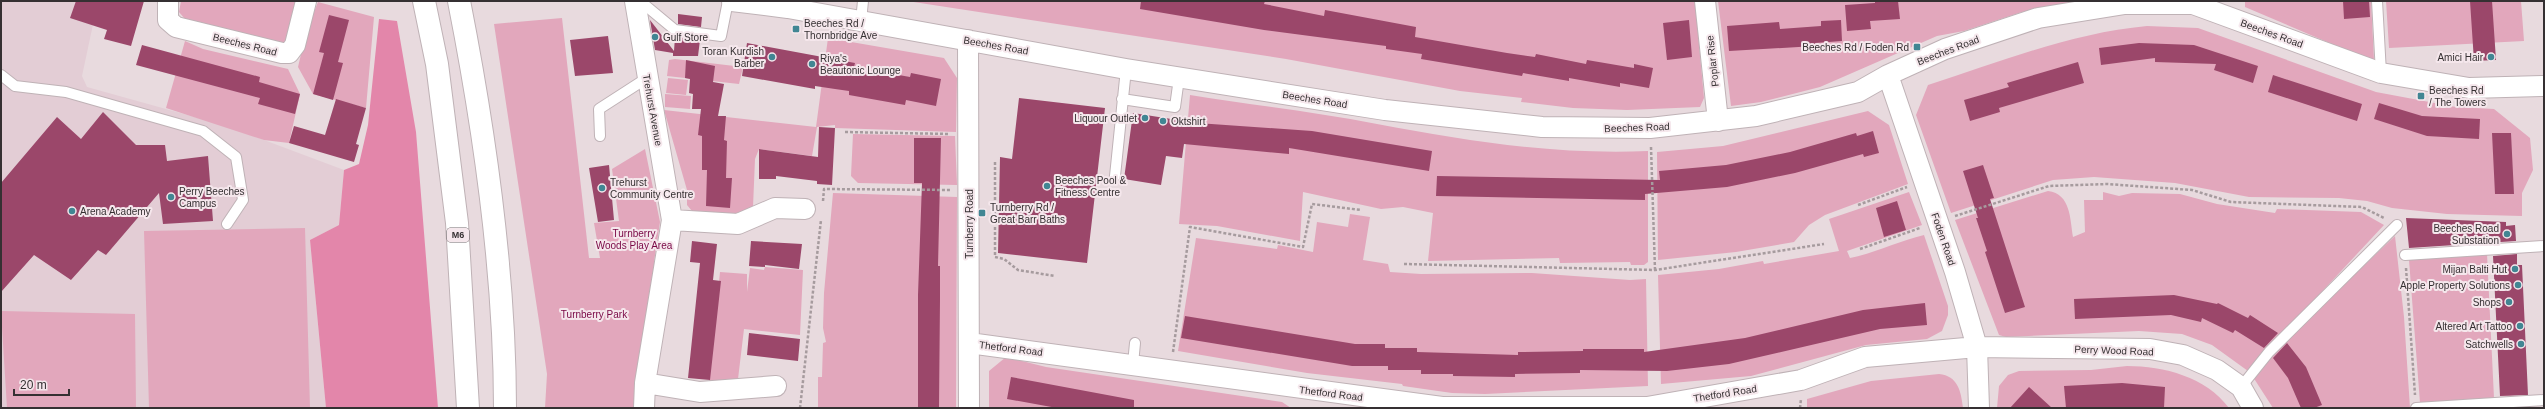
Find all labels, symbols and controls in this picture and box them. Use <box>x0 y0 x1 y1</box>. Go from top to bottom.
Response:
street label: Beeches Road <box>2239 17 2305 50</box>
place label: Beeches Rd / Thornbridge Ave <box>804 18 878 41</box>
marker: Beeches Rd / Thornbridge Ave <box>791 24 801 34</box>
street label: Beeches Road <box>212 31 278 58</box>
marker: Gulf Store <box>650 32 660 42</box>
place label: Gulf Store <box>663 32 708 43</box>
street label: Beeches Road <box>963 34 1029 57</box>
street label: Poplar Rise <box>1704 34 1721 87</box>
street label: Beeches Road <box>1916 34 1981 67</box>
place label: Beeches Rd / Foden Rd <box>1802 42 1909 53</box>
marker: Beeches Rd / Foden Rd <box>1912 42 1922 52</box>
place label: Toran Kurdish Barber <box>702 46 765 69</box>
marker: Toran Kurdish Barber <box>767 52 777 62</box>
place label: Amici Hair <box>2437 52 2484 63</box>
marker: Amici Hair <box>2486 52 2496 62</box>
place label: Riya's Beautonic Lounge <box>820 53 901 76</box>
marker: Riya's Beautonic Lounge <box>807 59 817 69</box>
street label: Trehurst Avenue <box>641 73 664 147</box>
place label: Beeches Rd / The Towers <box>2429 85 2486 108</box>
street label: Beeches Road <box>1282 89 1348 110</box>
marker: Beeches Rd / The Towers <box>2416 91 2426 101</box>
place label: Liquour Outlet <box>1074 113 1137 124</box>
marker: Liquour Outlet <box>1140 113 1150 123</box>
marker: Oktshirt <box>1158 116 1168 126</box>
place label: Oktshirt <box>1171 116 1206 127</box>
street label: Beeches Road <box>1604 121 1670 134</box>
place label: Beeches Pool & Fitness Centre <box>1055 175 1126 198</box>
place label: Trehurst Community Centre <box>610 177 694 200</box>
marker: Beeches Pool & Fitness Centre <box>1042 181 1052 191</box>
marker: Trehurst Community Centre <box>597 183 607 193</box>
place label: Perry Beeches Campus <box>179 186 245 209</box>
street label: Turnberry Road <box>964 189 975 259</box>
marker: Perry Beeches Campus <box>166 192 176 202</box>
place label: Turnberry Rd / Great Barr Baths <box>990 202 1065 225</box>
marker: Arena Academy <box>67 206 77 216</box>
place label: Arena Academy <box>80 206 151 217</box>
marker: Turnberry Rd / Great Barr Baths <box>977 208 987 218</box>
street label: Foden Road <box>1929 211 1958 267</box>
place label: Beeches Road Substation <box>2433 223 2499 246</box>
road number: M6 <box>447 228 469 242</box>
park label: Turnberry Woods Play Area <box>596 228 673 251</box>
marker: Beeches Road Substation <box>2502 229 2512 239</box>
place label: Mijan Balti Hut <box>2443 264 2507 275</box>
marker: Mijan Balti Hut <box>2510 264 2520 274</box>
place label: Apple Property Solutions <box>2400 280 2510 291</box>
marker: Apple Property Solutions <box>2513 280 2523 290</box>
place label: Shops <box>2473 297 2501 308</box>
marker: Shops <box>2504 297 2514 307</box>
park label: Turnberry Park <box>561 309 628 320</box>
place label: Altered Art Tattoo <box>2435 321 2512 332</box>
marker: Altered Art Tattoo <box>2515 321 2525 331</box>
street label: Thetford Road <box>979 339 1043 358</box>
place label: Satchwells <box>2465 339 2513 350</box>
marker: Satchwells <box>2516 339 2526 349</box>
street label: Perry Wood Road <box>2074 344 2154 357</box>
scale bar <box>14 371 69 397</box>
text: 20 m <box>20 378 47 392</box>
street label: Thetford Road <box>1693 383 1758 404</box>
street label: Thetford Road <box>1299 384 1363 403</box>

